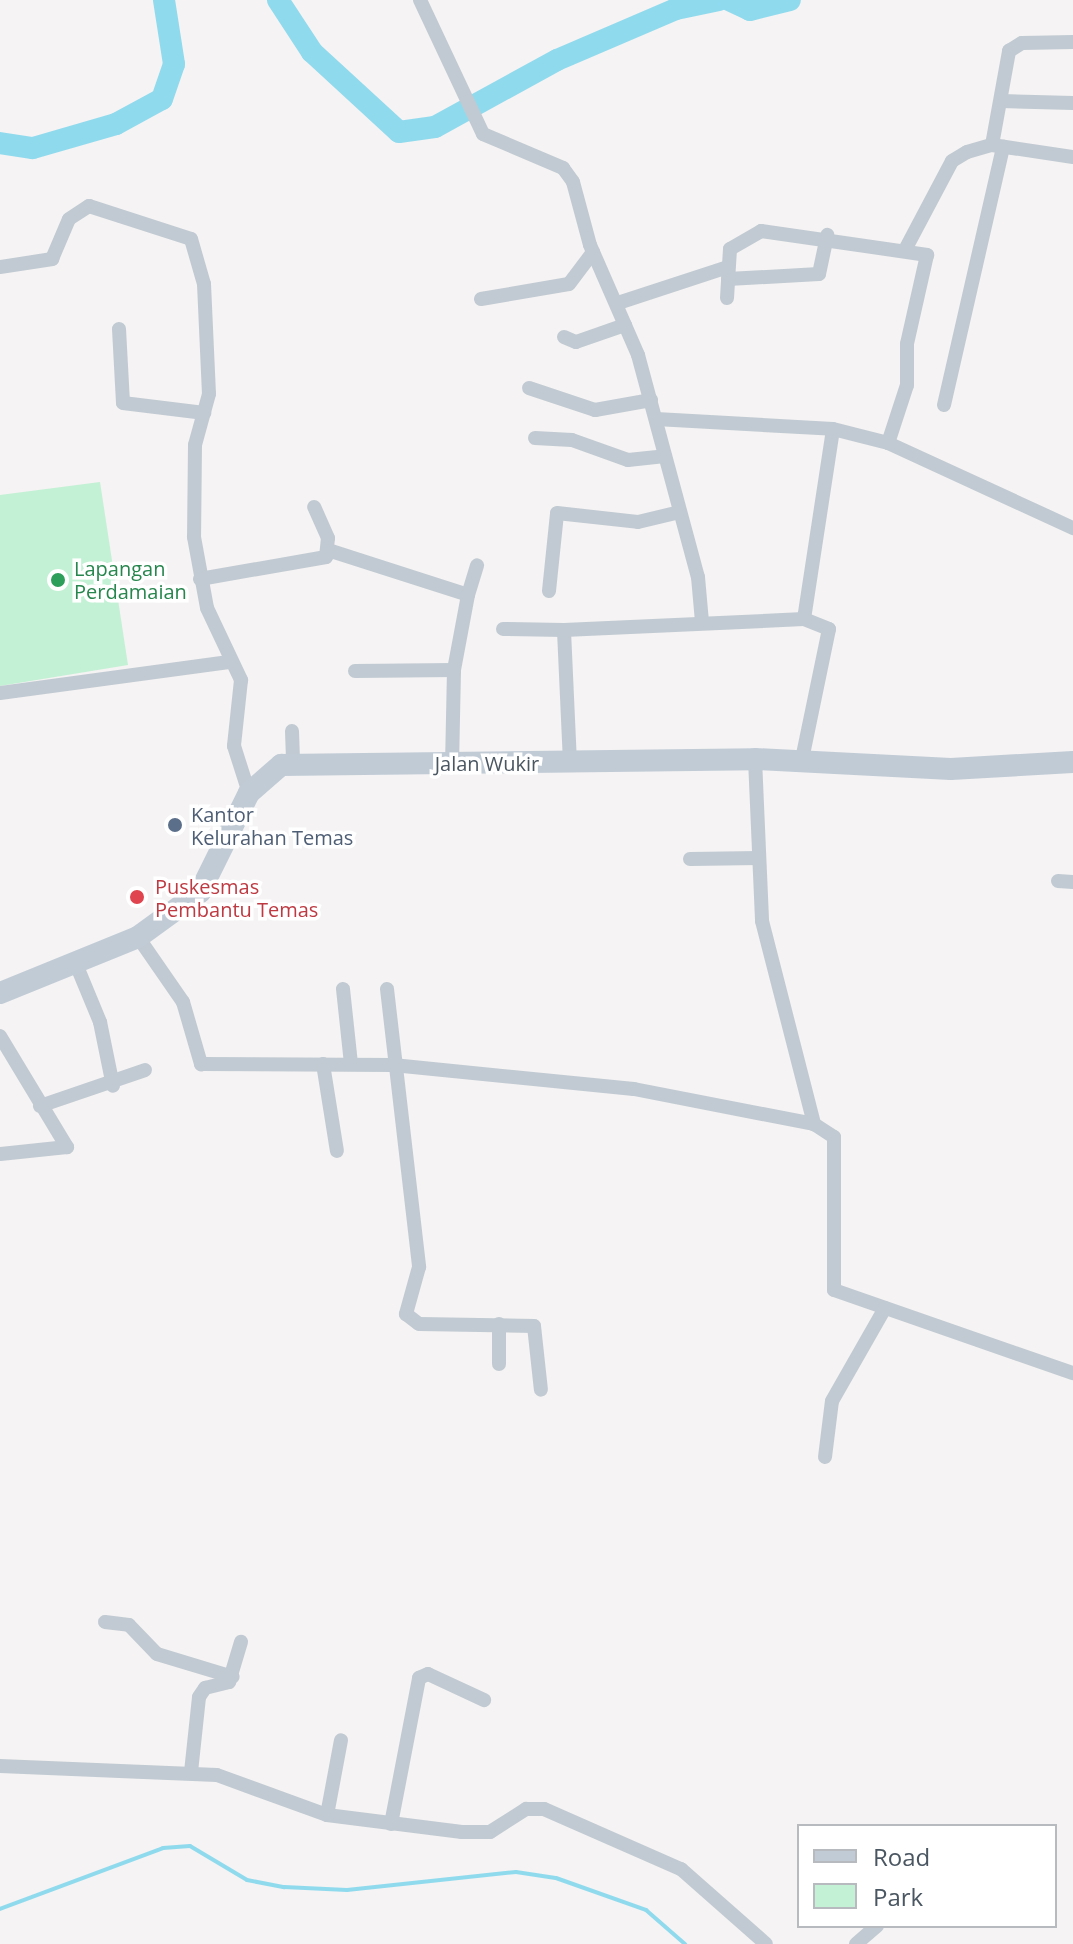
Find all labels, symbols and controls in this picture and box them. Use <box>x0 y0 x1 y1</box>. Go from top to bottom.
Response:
place label: Lapangan Perdamaian <box>74 556 187 603</box>
marker: Lapangan Perdamaian <box>49 571 67 589</box>
street label: Jalan Wukir <box>435 751 539 775</box>
place label: Kantor Kelurahan Temas <box>191 802 353 849</box>
marker: Kantor Kelurahan Temas <box>166 816 184 834</box>
place label: Puskesmas Pembantu Temas <box>155 874 318 921</box>
marker: Puskesmas Pembantu Temas <box>126 886 148 908</box>
legend <box>797 1824 1057 1928</box>
text: Road <box>873 1840 930 1873</box>
text: Park <box>873 1880 923 1913</box>

